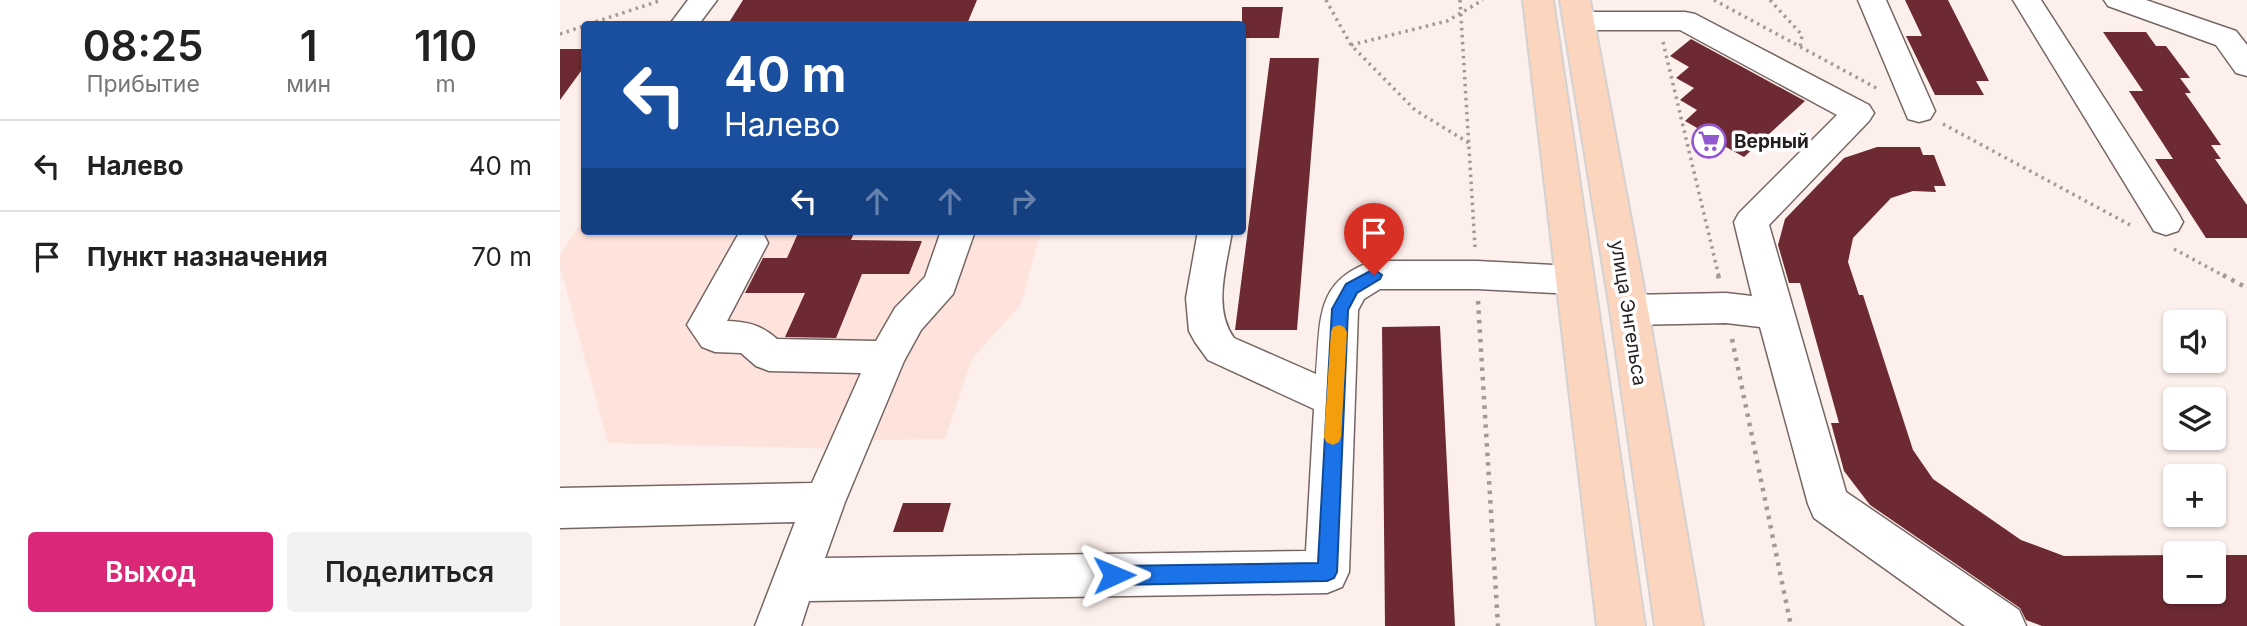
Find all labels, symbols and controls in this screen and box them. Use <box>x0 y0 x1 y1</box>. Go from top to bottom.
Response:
text: 08:25 <box>83 20 203 71</box>
text: 1 <box>300 20 318 71</box>
text: 110 <box>414 20 477 71</box>
text: 40 m <box>724 45 847 104</box>
icon: left <box>609 49 700 140</box>
text: Прибытие <box>86 70 200 98</box>
text: мин <box>286 70 331 98</box>
text: m <box>435 70 456 98</box>
text: Налево <box>724 105 840 144</box>
supermarket icon: Верный <box>1690 122 1728 160</box>
place label: Верный <box>1734 130 1809 153</box>
icon: left <box>28 147 66 185</box>
text: Налево <box>87 150 184 181</box>
text: 40 m <box>469 150 532 181</box>
icon: left <box>785 182 823 220</box>
icon: ahead <box>858 182 896 220</box>
icon: ahead <box>931 182 969 220</box>
icon: right <box>1004 182 1042 220</box>
pin <box>1344 203 1404 275</box>
icon: arrive <box>1355 214 1393 252</box>
icon: arrive <box>28 238 66 276</box>
street label: улица Энгельса <box>1606 239 1651 387</box>
text: Пункт назначения <box>87 241 328 272</box>
text: 70 m <box>471 241 532 272</box>
map controls <box>2163 310 2226 604</box>
button: sound <box>2163 310 2226 373</box>
button: layers <box>2163 387 2226 450</box>
button: + <box>2163 464 2226 527</box>
button: Выход <box>28 532 273 612</box>
button: Поделиться <box>287 532 532 612</box>
position arrow <box>1077 538 1151 612</box>
button: − <box>2163 541 2226 604</box>

